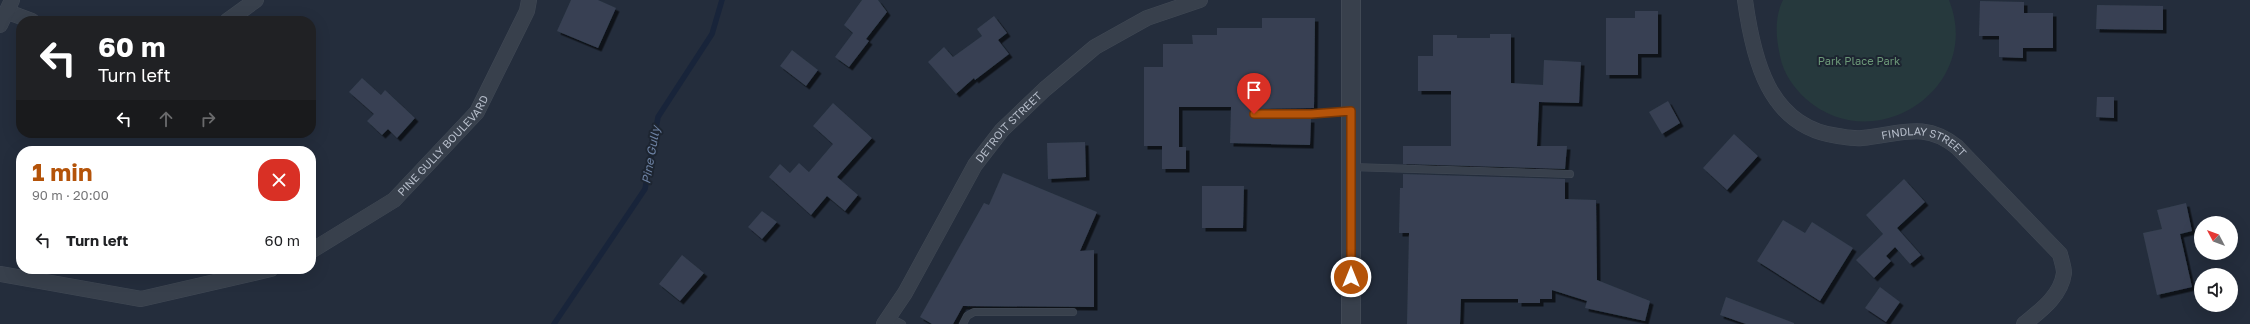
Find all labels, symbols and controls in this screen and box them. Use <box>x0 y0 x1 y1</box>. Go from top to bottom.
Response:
text: 60 m <box>98 30 165 63</box>
icon: left <box>32 32 84 84</box>
park label: Park Place Park <box>1818 54 1900 67</box>
text: Turn left <box>98 64 171 86</box>
pin <box>1237 73 1271 114</box>
icon: arrive <box>1243 79 1265 101</box>
street label: DETROIT STREET <box>972 89 1044 165</box>
street label: PINE GULLY BOULEVARD <box>394 92 491 198</box>
icon: left <box>113 108 135 130</box>
icon: ahead <box>155 108 177 130</box>
icon: right <box>197 108 219 130</box>
water label: Pine Gully <box>638 123 663 185</box>
street label: FINDLAY STREET <box>1880 124 1969 159</box>
text: 1 min <box>32 157 92 186</box>
button: close <box>258 159 300 201</box>
text: 90 m · 20:00 <box>32 187 109 203</box>
north arrow <box>2194 216 2238 260</box>
map controls <box>2194 216 2238 312</box>
icon: left <box>32 229 54 251</box>
text: Turn left <box>66 231 128 249</box>
text: 60 m <box>265 231 300 249</box>
position arrow <box>1330 256 1372 298</box>
button: sound <box>2194 268 2238 312</box>

